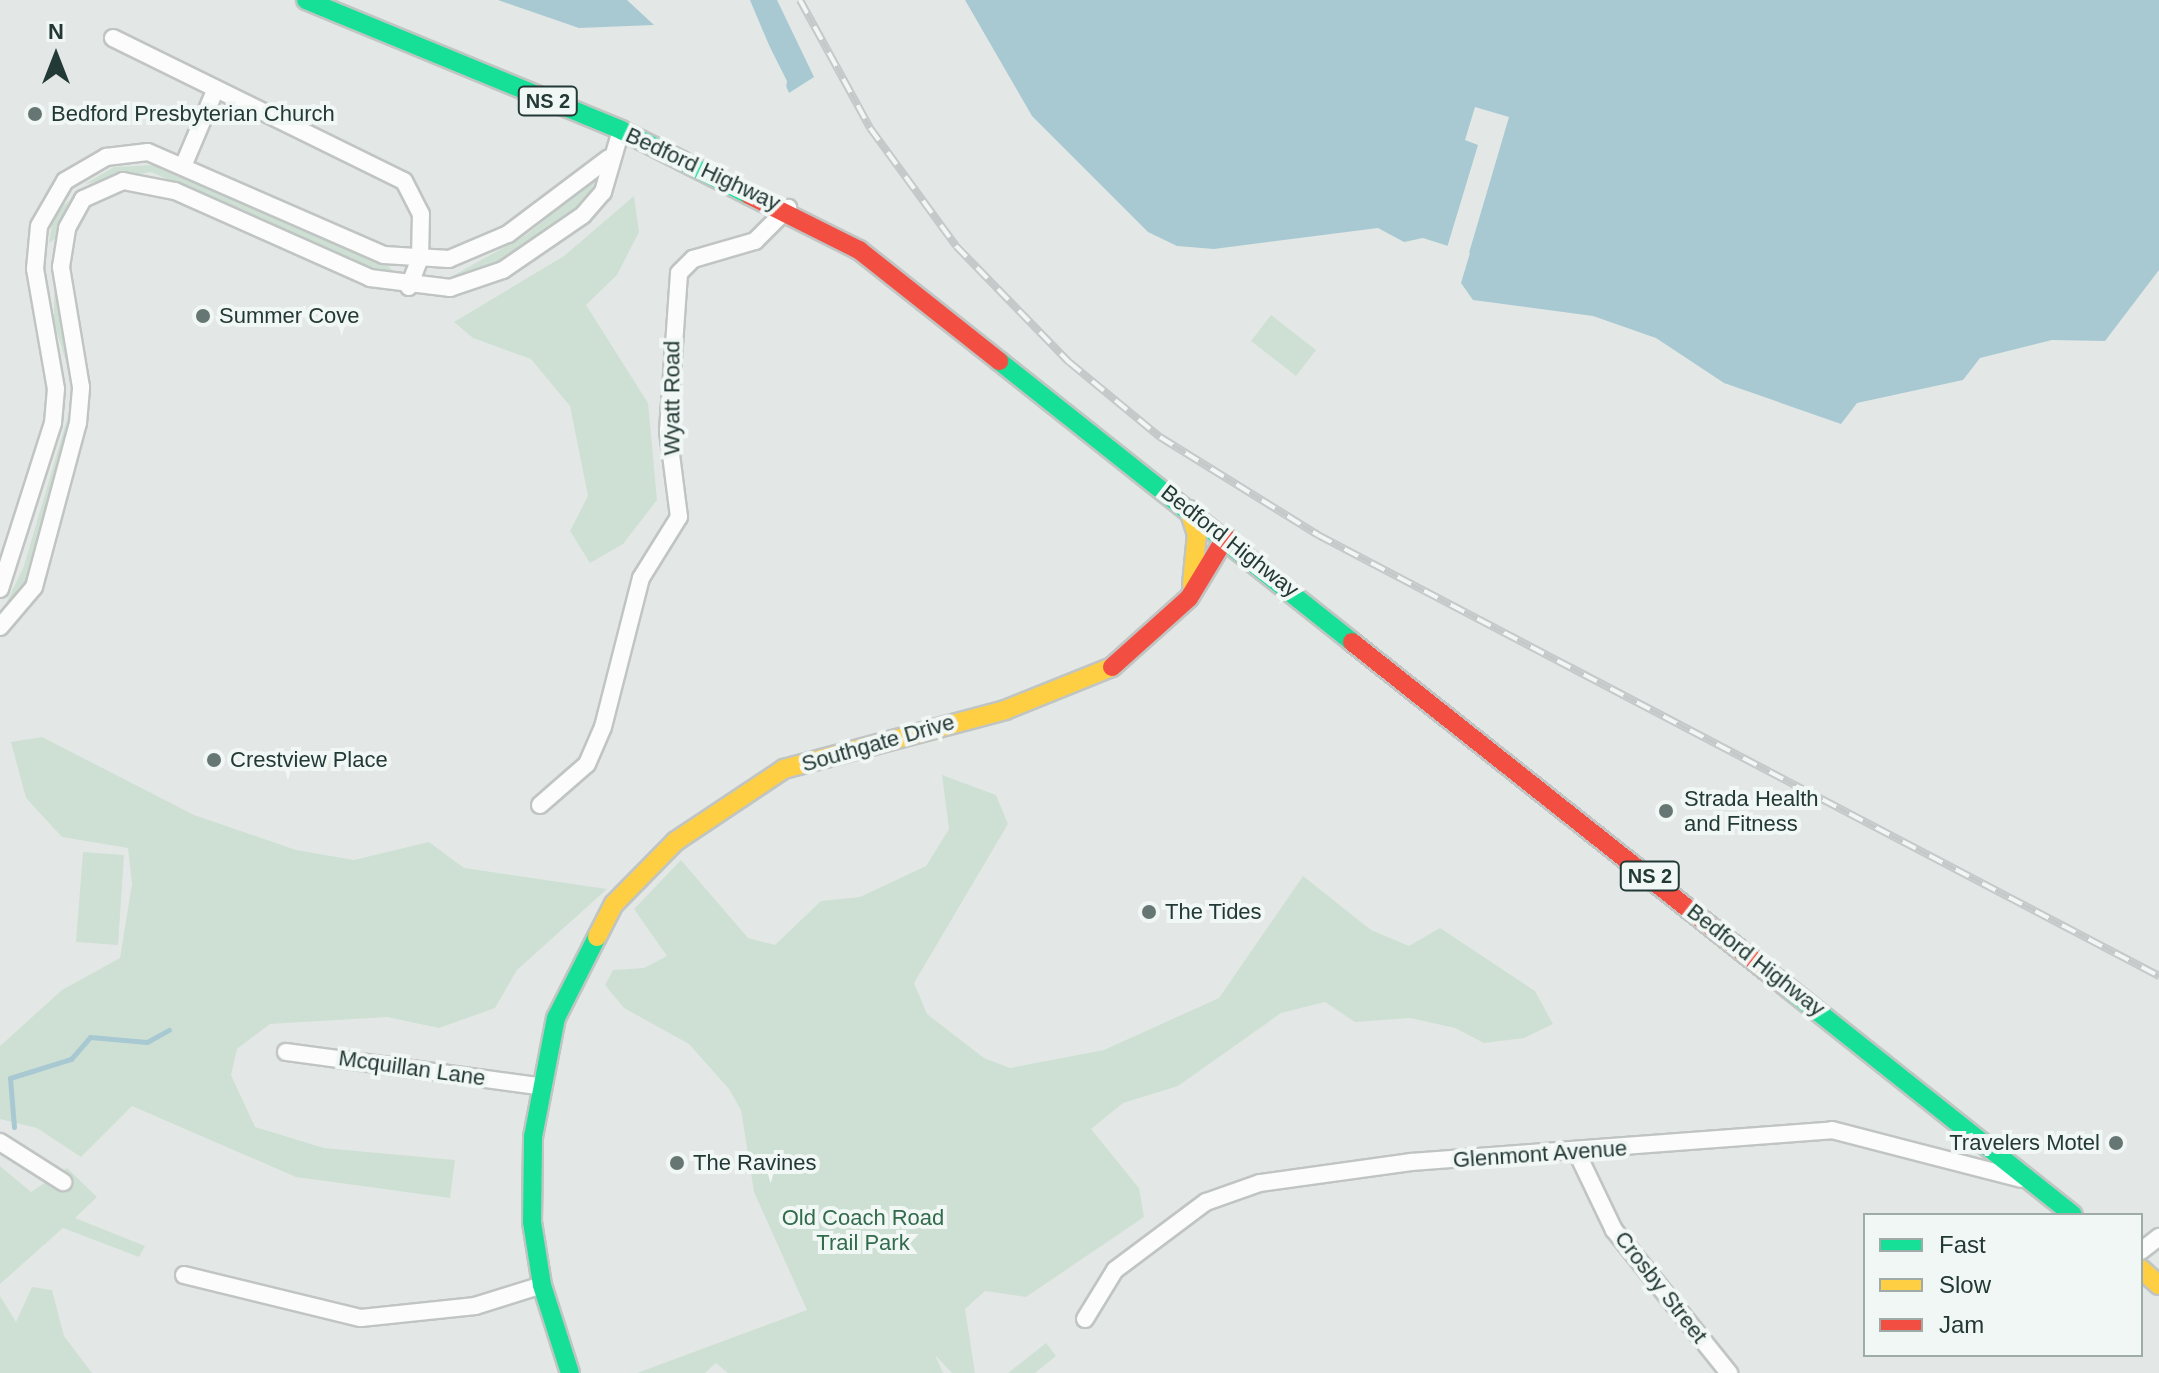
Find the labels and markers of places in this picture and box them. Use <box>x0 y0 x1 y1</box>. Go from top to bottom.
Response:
place label: Bedford Presbyterian Church <box>51 101 335 127</box>
marker: Bedford Presbyterian Church <box>26 105 44 123</box>
place label: Summer Cove <box>219 303 360 329</box>
marker: Summer Cove <box>194 307 212 325</box>
place label: Crestview Place <box>230 747 388 773</box>
marker: Crestview Place <box>205 751 223 769</box>
place label: Strada Health and Fitness <box>1684 785 1819 836</box>
marker: Strada Health and Fitness <box>1655 800 1677 822</box>
place label: The Tides <box>1165 899 1262 925</box>
marker: The Tides <box>1140 903 1158 921</box>
place label: Travelers Motel <box>1949 1130 2100 1156</box>
marker: Travelers Motel <box>2107 1134 2125 1152</box>
place label: The Ravines <box>693 1150 817 1176</box>
marker: The Ravines <box>668 1154 686 1172</box>

